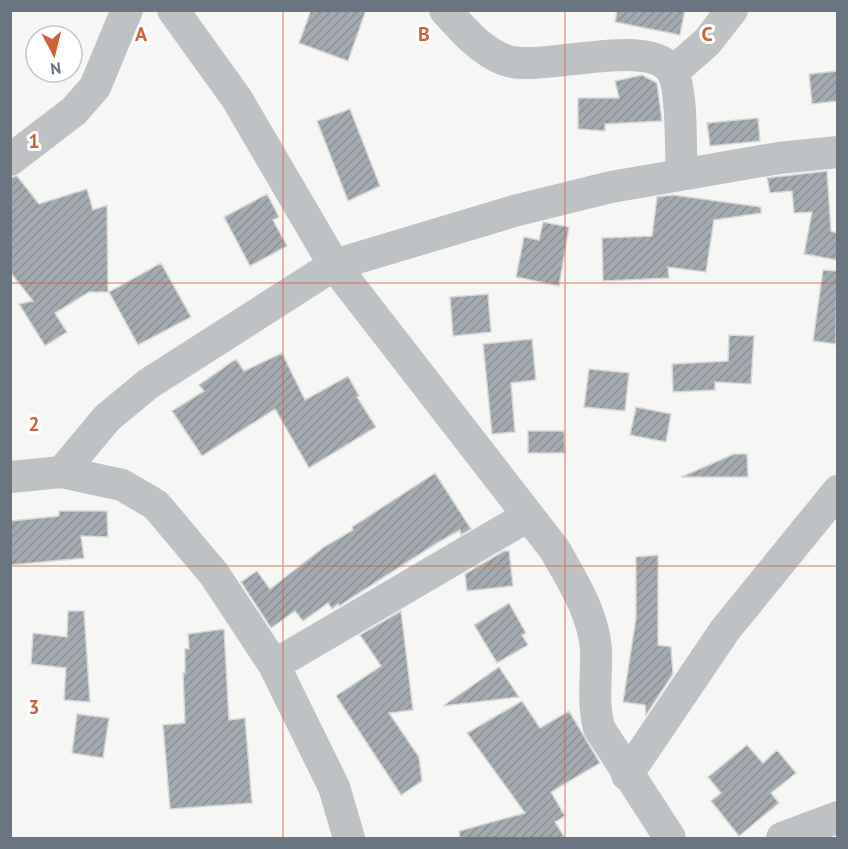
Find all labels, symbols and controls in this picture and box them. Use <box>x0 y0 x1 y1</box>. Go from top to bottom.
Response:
text: A <box>135 21 148 47</box>
text: B <box>418 21 430 47</box>
text: C <box>701 21 713 47</box>
north arrow <box>24 24 84 84</box>
text: N <box>49 58 62 79</box>
text: 1 <box>28 128 40 154</box>
text: 2 <box>28 411 40 437</box>
text: 3 <box>28 694 40 720</box>

